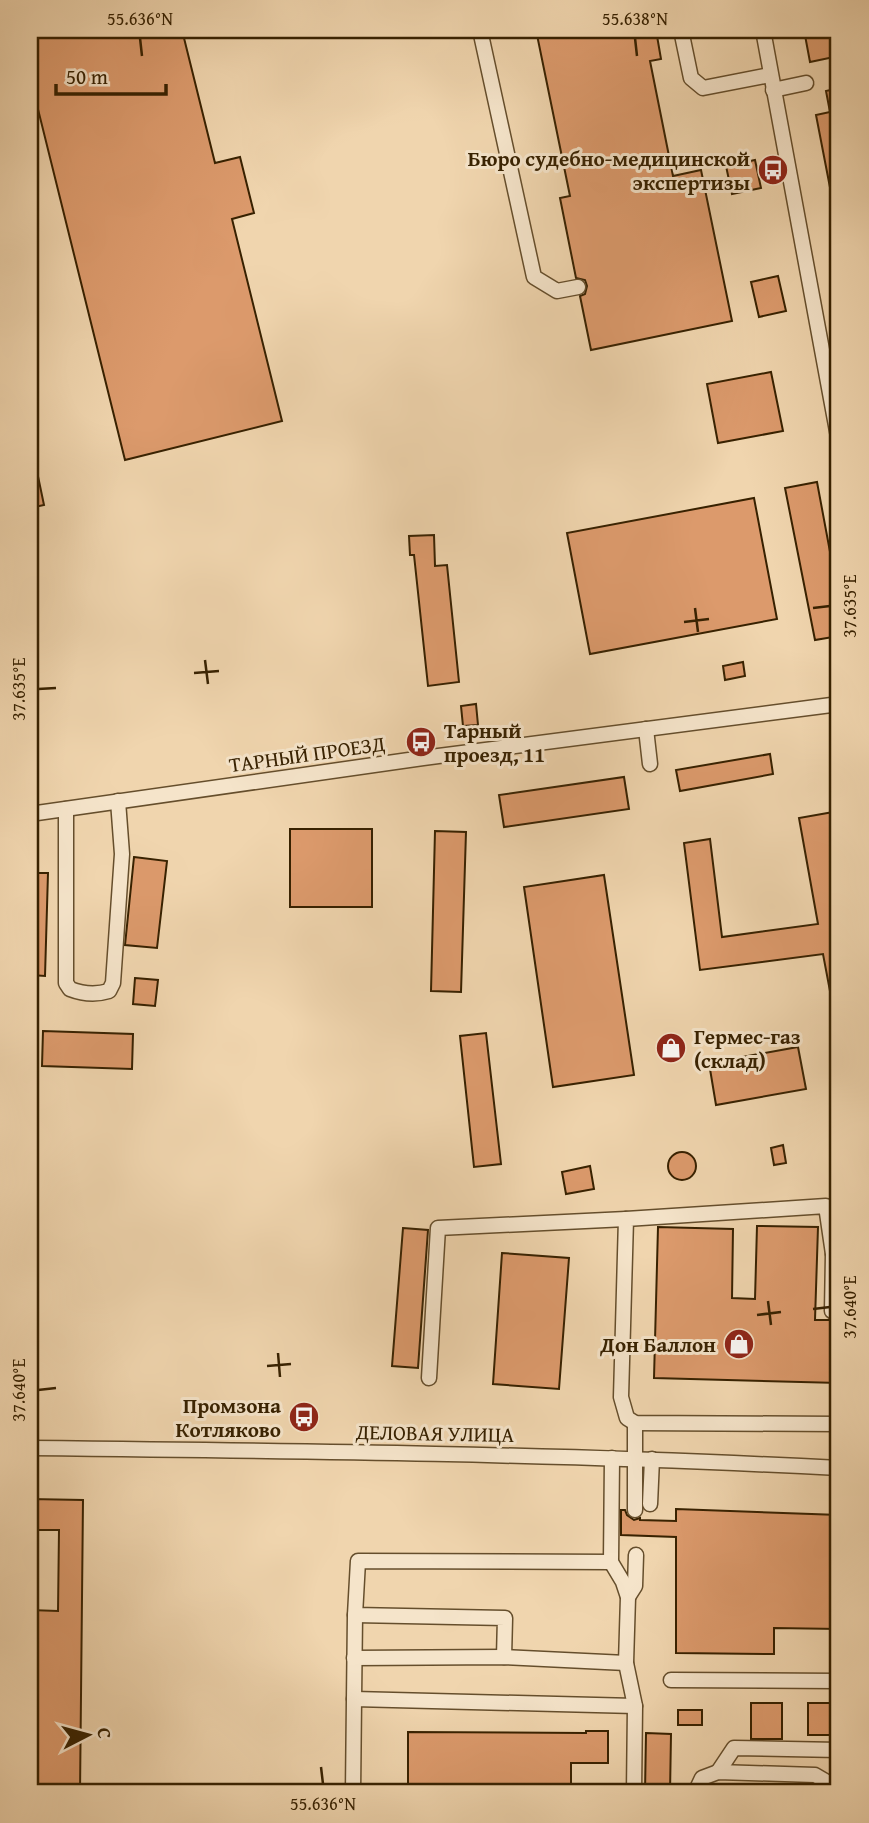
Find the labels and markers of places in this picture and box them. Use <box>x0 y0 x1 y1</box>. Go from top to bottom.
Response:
place label: Бюро судебно-медицинской экспертизы <box>468 143 750 198</box>
bus stop icon: Бюро судебно-медицинской экспертизы <box>756 153 790 187</box>
place label: Тарный проезд, 11 <box>444 715 545 770</box>
bus stop icon: Тарный проезд, 11 <box>404 725 438 759</box>
place label: Гермес-газ (склад) <box>694 1021 801 1076</box>
shop icon: Гермес-газ (склад) <box>654 1031 688 1065</box>
shop icon: Дон Баллон <box>722 1327 756 1361</box>
place label: Дон Баллон <box>599 1329 716 1360</box>
place label: Промзона Котляково <box>176 1390 281 1445</box>
bus stop icon: Промзона Котляково <box>287 1400 321 1434</box>

